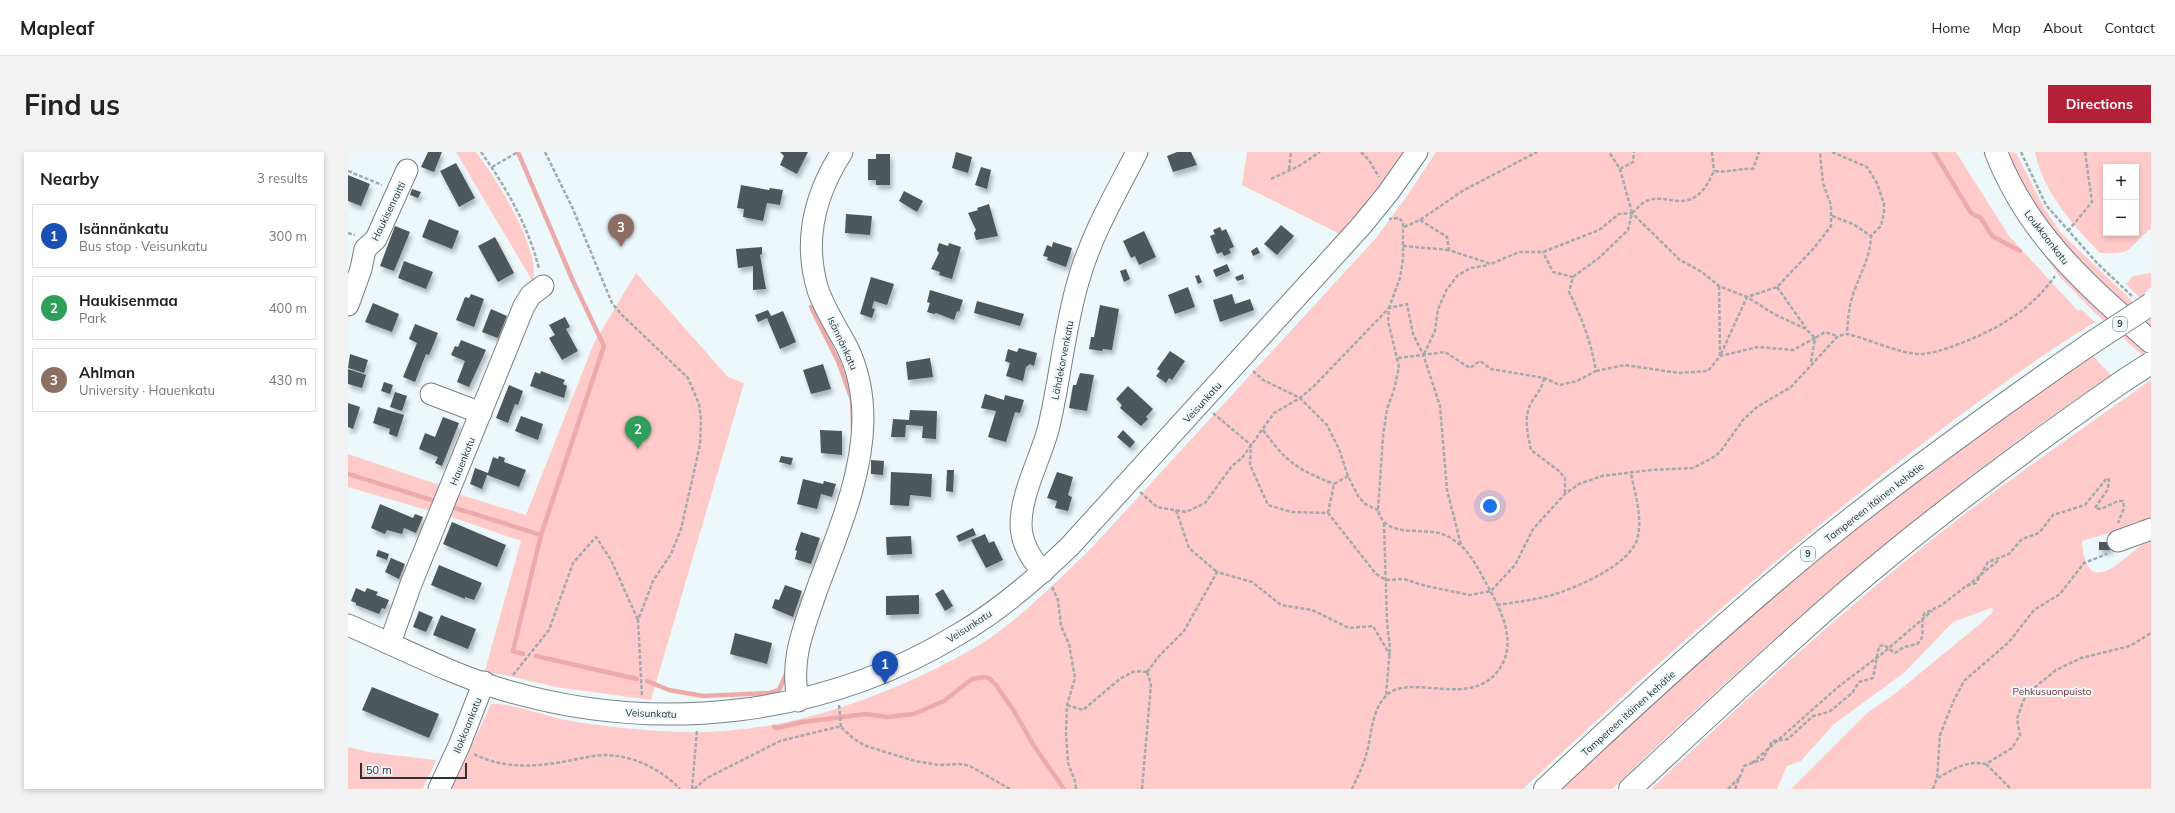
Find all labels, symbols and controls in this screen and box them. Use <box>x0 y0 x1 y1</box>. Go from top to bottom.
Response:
text: Mapleaf <box>20 16 94 40</box>
text: Home <box>1931 19 1970 37</box>
text: Map <box>1992 19 2021 37</box>
text: About <box>2043 19 2083 37</box>
text: Contact <box>2105 19 2155 37</box>
button: Directions <box>2048 85 2151 123</box>
text: Find us <box>24 87 120 122</box>
map controls <box>2103 164 2139 236</box>
button: + <box>2103 164 2139 200</box>
text: Nearby <box>40 168 99 189</box>
text: 3 results <box>257 170 308 186</box>
street label: Haukisenraitti <box>368 179 408 243</box>
button: − <box>2103 200 2139 236</box>
street label: Loukkaankatu <box>2021 208 2072 267</box>
pin: 3 <box>608 214 634 247</box>
text: Isännänkatu <box>79 219 169 238</box>
text: 1 <box>50 228 58 244</box>
text: 300 m <box>269 228 307 244</box>
text: Bus stop · Veisunkatu <box>79 238 208 254</box>
text: Haukisenmaa <box>79 291 178 310</box>
text: 2 <box>50 300 58 316</box>
text: 400 m <box>269 300 307 316</box>
text: Park <box>79 310 106 326</box>
street label: Isännänkatu <box>825 314 861 372</box>
road number: 9 <box>2113 317 2127 331</box>
street label: Lähdekorvenkatu <box>1048 319 1077 401</box>
text: Ahlman <box>79 363 135 382</box>
text: 3 <box>50 372 58 388</box>
text: 430 m <box>269 372 307 388</box>
street label: Veisunkatu <box>1180 379 1224 426</box>
text: University · Hauenkatu <box>79 382 215 398</box>
pin: 2 <box>625 416 651 449</box>
street label: Hauenkatu <box>447 435 478 487</box>
street label: Tampereen itäinen kehätie <box>1822 460 1926 545</box>
your location <box>1480 496 1500 516</box>
road number: 9 <box>1801 547 1815 561</box>
street label: Veisunkatu <box>944 607 994 646</box>
pin: 1 <box>872 651 898 684</box>
street label: Tampereen itäinen kehätie <box>1579 668 1678 759</box>
park label: Pehkusuonpuisto <box>2012 685 2092 698</box>
street label: Ilokkaankatu <box>450 695 485 755</box>
street label: Veisunkatu <box>625 706 677 721</box>
scale bar <box>360 761 467 780</box>
text: 50 m <box>366 763 392 777</box>

